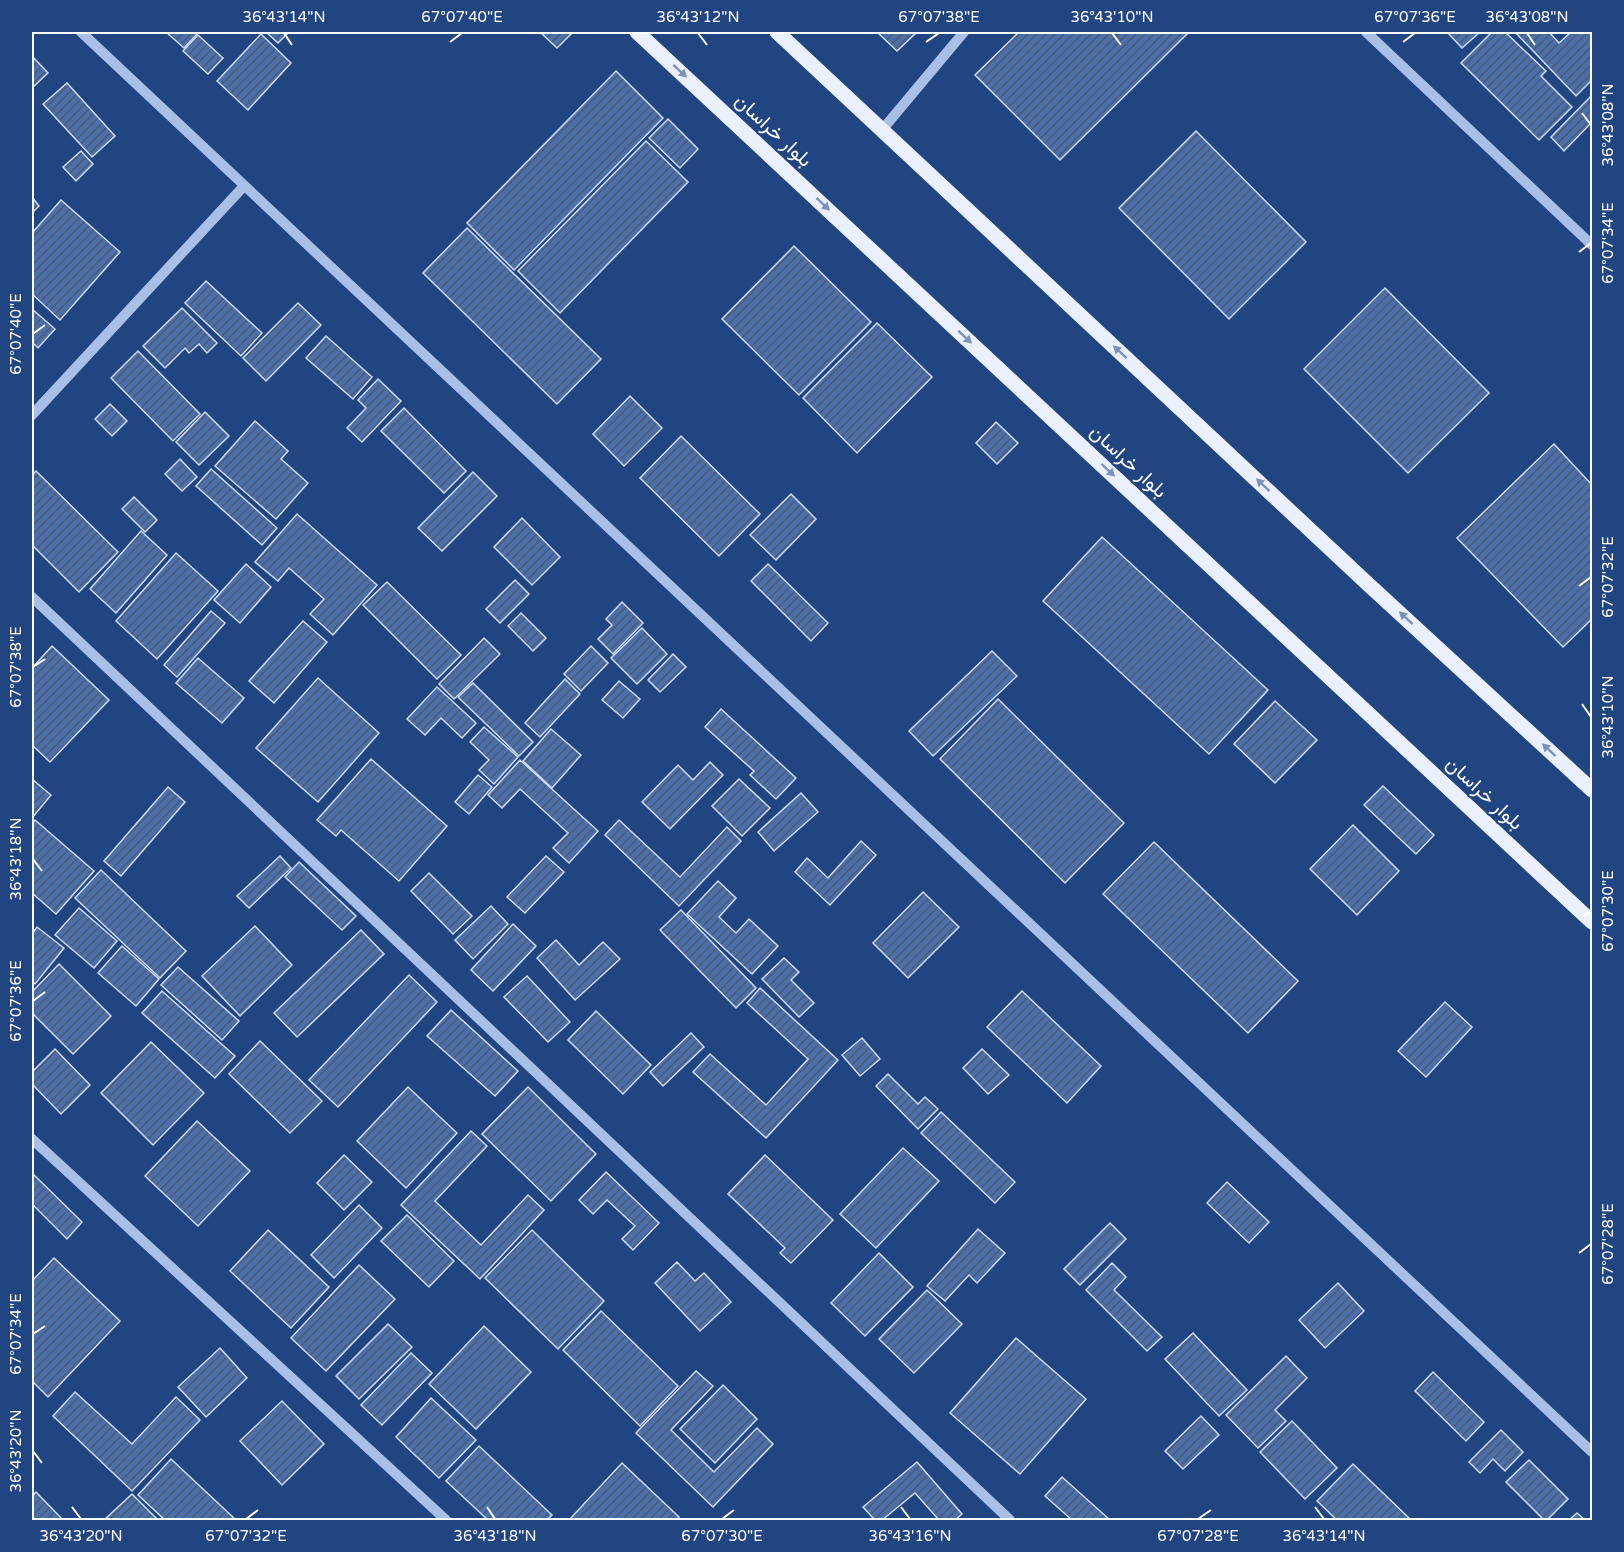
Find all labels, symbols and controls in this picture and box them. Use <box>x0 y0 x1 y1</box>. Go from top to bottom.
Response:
text: 36°43'14"N <box>243 8 325 26</box>
text: 67°07'40"E <box>421 8 503 26</box>
text: 36°43'12"N <box>657 8 739 26</box>
text: 67°07'38"E <box>898 8 980 26</box>
text: 36°43'10"N <box>1071 8 1153 26</box>
text: 67°07'36"E <box>1374 8 1456 26</box>
text: 36°43'08"N <box>1486 8 1568 26</box>
one-way arrow <box>673 64 687 78</box>
text: 36°43'08"N <box>1599 84 1617 166</box>
street label: بلوار خراسان <box>730 89 817 173</box>
one-way arrow <box>815 197 829 211</box>
text: 67°07'34"E <box>1599 202 1617 284</box>
text: 67°07'40"E <box>7 293 25 375</box>
one-way arrow <box>958 330 973 344</box>
one-way arrow <box>1114 346 1128 360</box>
street label: بلوار خراسان <box>1085 420 1172 504</box>
one-way arrow <box>1100 463 1115 477</box>
one-way arrow <box>1256 479 1270 493</box>
text: 67°07'32"E <box>1599 536 1617 618</box>
one-way arrow <box>1398 611 1413 625</box>
text: 67°07'38"E <box>7 626 25 708</box>
text: 36°43'10"N <box>1599 676 1617 758</box>
one-way arrow <box>1542 743 1557 757</box>
street label: بلوار خراسان <box>1441 752 1528 836</box>
text: 36°43'18"N <box>7 818 25 900</box>
text: 67°07'30"E <box>1599 870 1617 952</box>
text: 67°07'36"E <box>7 960 25 1042</box>
text: 67°07'28"E <box>1599 1203 1617 1285</box>
text: 67°07'34"E <box>7 1293 25 1375</box>
text: 36°43'20"N <box>7 1410 25 1492</box>
text: 36°43'20"N <box>40 1527 122 1545</box>
text: 67°07'32"E <box>205 1527 287 1545</box>
text: 36°43'18"N <box>454 1527 536 1545</box>
text: 67°07'30"E <box>681 1527 763 1545</box>
text: 36°43'16"N <box>869 1527 951 1545</box>
text: 67°07'28"E <box>1157 1527 1239 1545</box>
text: 36°43'14"N <box>1283 1527 1365 1545</box>

